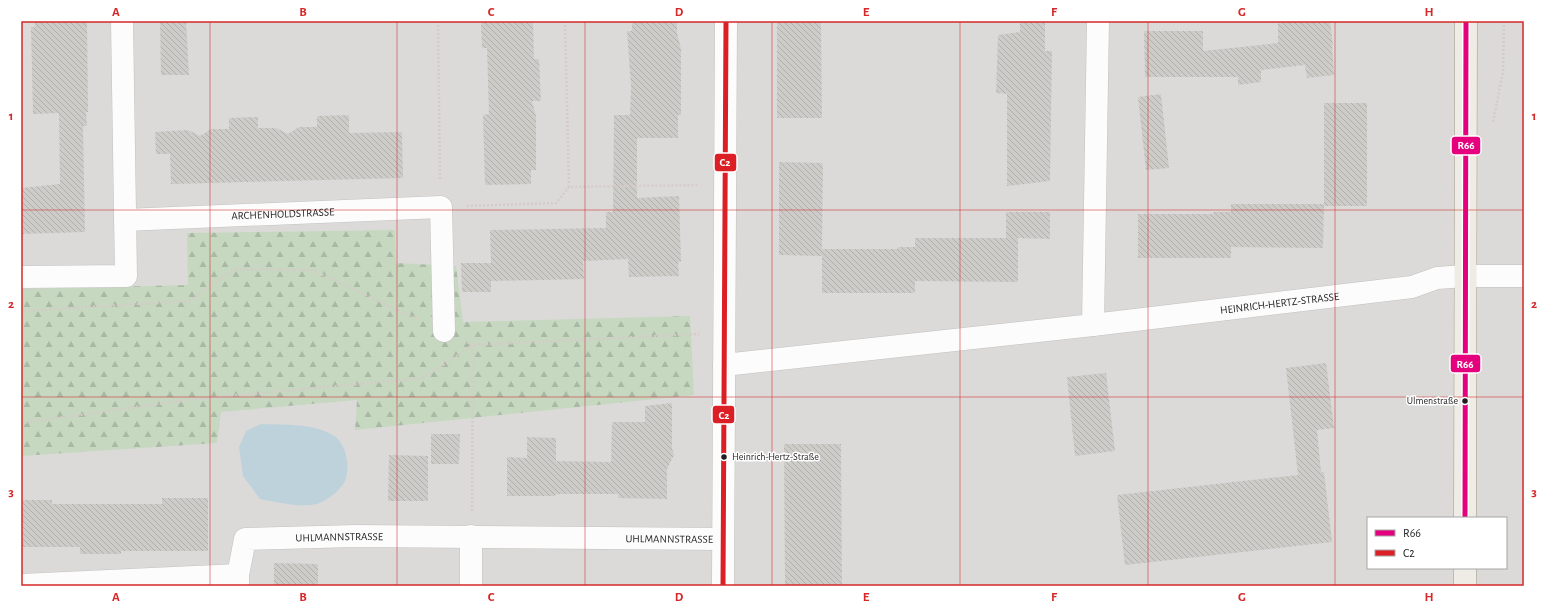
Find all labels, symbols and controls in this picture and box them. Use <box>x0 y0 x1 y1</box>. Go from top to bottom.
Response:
text: A <box>112 6 120 19</box>
text: B <box>299 6 307 19</box>
text: C <box>488 6 495 19</box>
text: D <box>675 6 684 19</box>
text: E <box>863 6 870 19</box>
text: F <box>1051 6 1058 19</box>
text: G <box>1238 6 1246 19</box>
text: H <box>1424 6 1434 19</box>
text: 1 <box>9 110 13 123</box>
text: 1 <box>1532 110 1536 123</box>
line badge: R66 <box>1451 136 1481 155</box>
text: R66 <box>1457 140 1475 151</box>
line badge: C2 <box>714 153 737 172</box>
text: C2 <box>720 157 730 168</box>
street label: ARCHENHOLDSTRASSE <box>231 206 335 221</box>
street label: HEINRICH-HERTZ-STRASSE <box>1219 290 1340 315</box>
text: 2 <box>8 298 14 311</box>
text: 2 <box>1531 298 1537 311</box>
line badge: R66 <box>1450 354 1481 373</box>
text: R66 <box>1456 359 1474 370</box>
place label: Ulmenstraße <box>1407 396 1458 406</box>
marker: Ulmenstraße <box>1460 396 1470 406</box>
line badge: C2 <box>712 405 735 424</box>
text: C2 <box>719 410 729 421</box>
marker: Heinrich-Hertz-Straße <box>719 452 729 462</box>
place label: Heinrich-Hertz-Straße <box>732 452 819 462</box>
text: 3 <box>8 486 14 499</box>
text: 3 <box>1531 486 1537 499</box>
legend <box>1367 517 1507 569</box>
text: R66 <box>1403 527 1421 539</box>
street label: UHLMANNSTRASSE <box>295 530 384 543</box>
street label: UHLMANNSTRASSE <box>625 533 714 544</box>
text: C2 <box>1403 547 1415 559</box>
text: A <box>112 591 120 604</box>
text: B <box>299 591 307 604</box>
text: C <box>488 591 495 604</box>
text: D <box>675 591 684 604</box>
text: E <box>863 591 870 604</box>
text: F <box>1051 591 1058 604</box>
text: G <box>1238 591 1246 604</box>
text: H <box>1424 591 1434 604</box>

